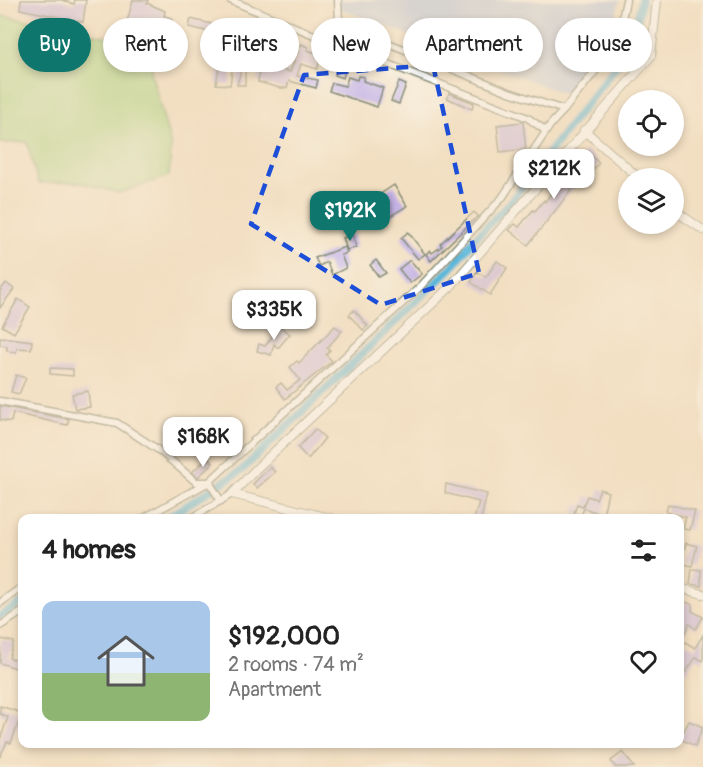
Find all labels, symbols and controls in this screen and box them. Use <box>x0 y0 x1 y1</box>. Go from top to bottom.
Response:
chip: Buy <box>18 18 91 72</box>
chip: Rent <box>103 18 188 72</box>
chip: Filters <box>200 18 299 72</box>
chip: New <box>311 18 391 72</box>
chip: Apartment <box>403 18 543 72</box>
chip: House <box>555 18 652 72</box>
map controls <box>618 90 684 234</box>
button: locate <box>618 90 684 156</box>
pin: $212K <box>512 149 596 200</box>
text: $212K <box>527 156 581 181</box>
button: layers <box>618 168 684 234</box>
pin: $192K <box>308 191 392 242</box>
text: $192K <box>324 198 376 223</box>
pin: $335K <box>232 290 316 341</box>
text: $335K <box>246 297 302 322</box>
pin: $168K <box>161 417 245 468</box>
text: $168K <box>177 424 229 449</box>
text: 4 homes <box>42 534 136 566</box>
icon: filters <box>627 534 660 567</box>
text: $192,000 <box>228 620 340 652</box>
icon: home <box>90 625 162 697</box>
icon: heart <box>627 645 660 678</box>
text: 2 rooms · 74 m² <box>228 652 364 677</box>
text: Apartment <box>228 677 321 702</box>

